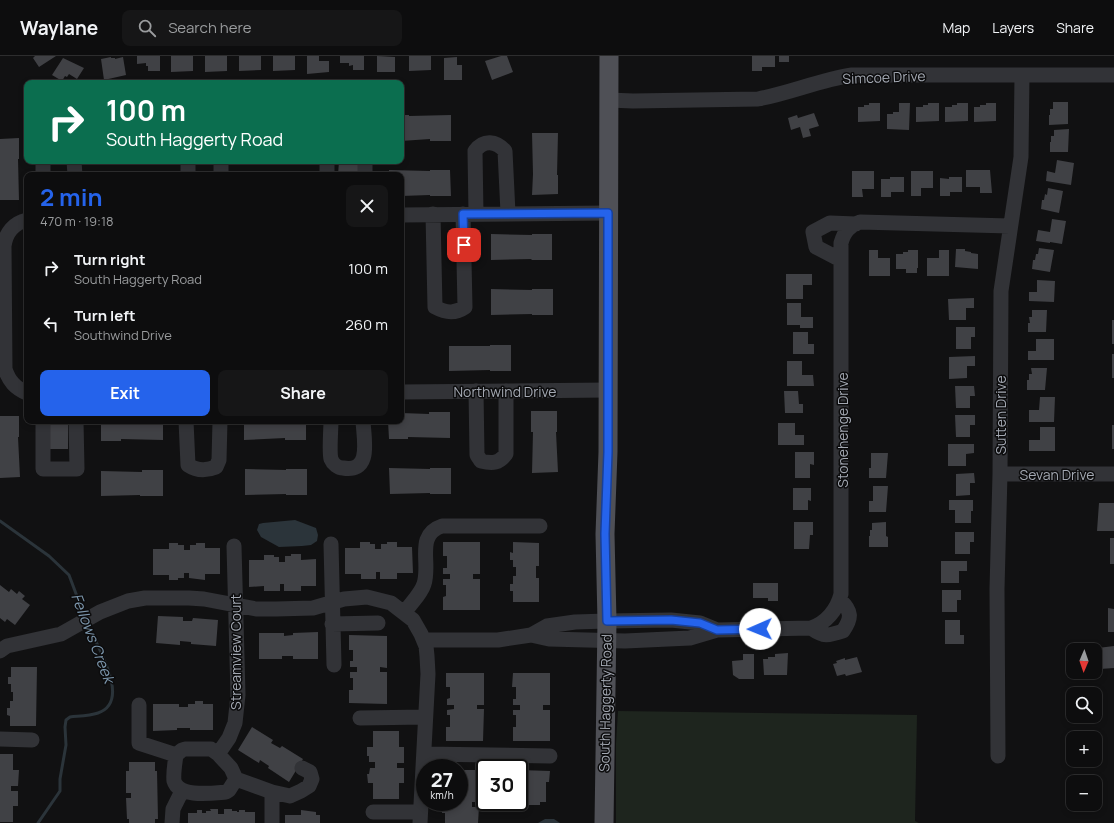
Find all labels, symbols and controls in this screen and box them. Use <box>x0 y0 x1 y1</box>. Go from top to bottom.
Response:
search box <box>122 10 402 46</box>
text: Waylane <box>20 15 98 41</box>
icon: search <box>136 17 158 39</box>
text: Search here <box>168 17 252 38</box>
text: Map <box>942 18 970 37</box>
text: Layers <box>992 18 1034 37</box>
text: Share <box>1056 18 1094 37</box>
street label: Simcoe Drive <box>842 66 926 88</box>
text: 100 m <box>106 91 186 129</box>
icon: right <box>40 96 92 148</box>
text: South Haggerty Road <box>106 127 283 151</box>
text: 2 min <box>40 180 102 213</box>
button: close <box>346 185 388 227</box>
text: 470 m · 19:18 <box>40 212 114 230</box>
pin <box>447 228 481 262</box>
icon: arrive <box>453 234 475 256</box>
text: Turn right <box>74 249 145 270</box>
icon: right <box>40 257 62 279</box>
text: 100 m <box>348 258 388 279</box>
text: South Haggerty Road <box>74 270 202 288</box>
text: Turn left <box>74 305 136 326</box>
icon: left <box>40 313 62 335</box>
text: 260 m <box>345 314 388 335</box>
text: Southwind Drive <box>74 326 172 344</box>
button: Exit <box>40 370 210 416</box>
button: Share <box>218 370 388 416</box>
street label: Stonehenge Drive <box>833 372 852 488</box>
street label: Sutten Drive <box>991 375 1010 455</box>
street label: Northwind Drive <box>454 382 556 401</box>
street label: Sevan Drive <box>1020 465 1094 484</box>
water label: Fellows Creek <box>66 590 121 688</box>
street label: Streamview Court <box>226 594 245 710</box>
position arrow <box>739 608 781 650</box>
street label: South Haggerty Road <box>594 634 616 772</box>
north arrow <box>1066 643 1102 679</box>
map controls <box>1066 643 1102 811</box>
button: search <box>1066 687 1102 723</box>
button: + <box>1066 731 1102 767</box>
speed limit sign: 30 <box>476 759 528 811</box>
text: 27 <box>431 766 453 793</box>
button: − <box>1066 775 1102 811</box>
text: km/h <box>430 788 454 802</box>

